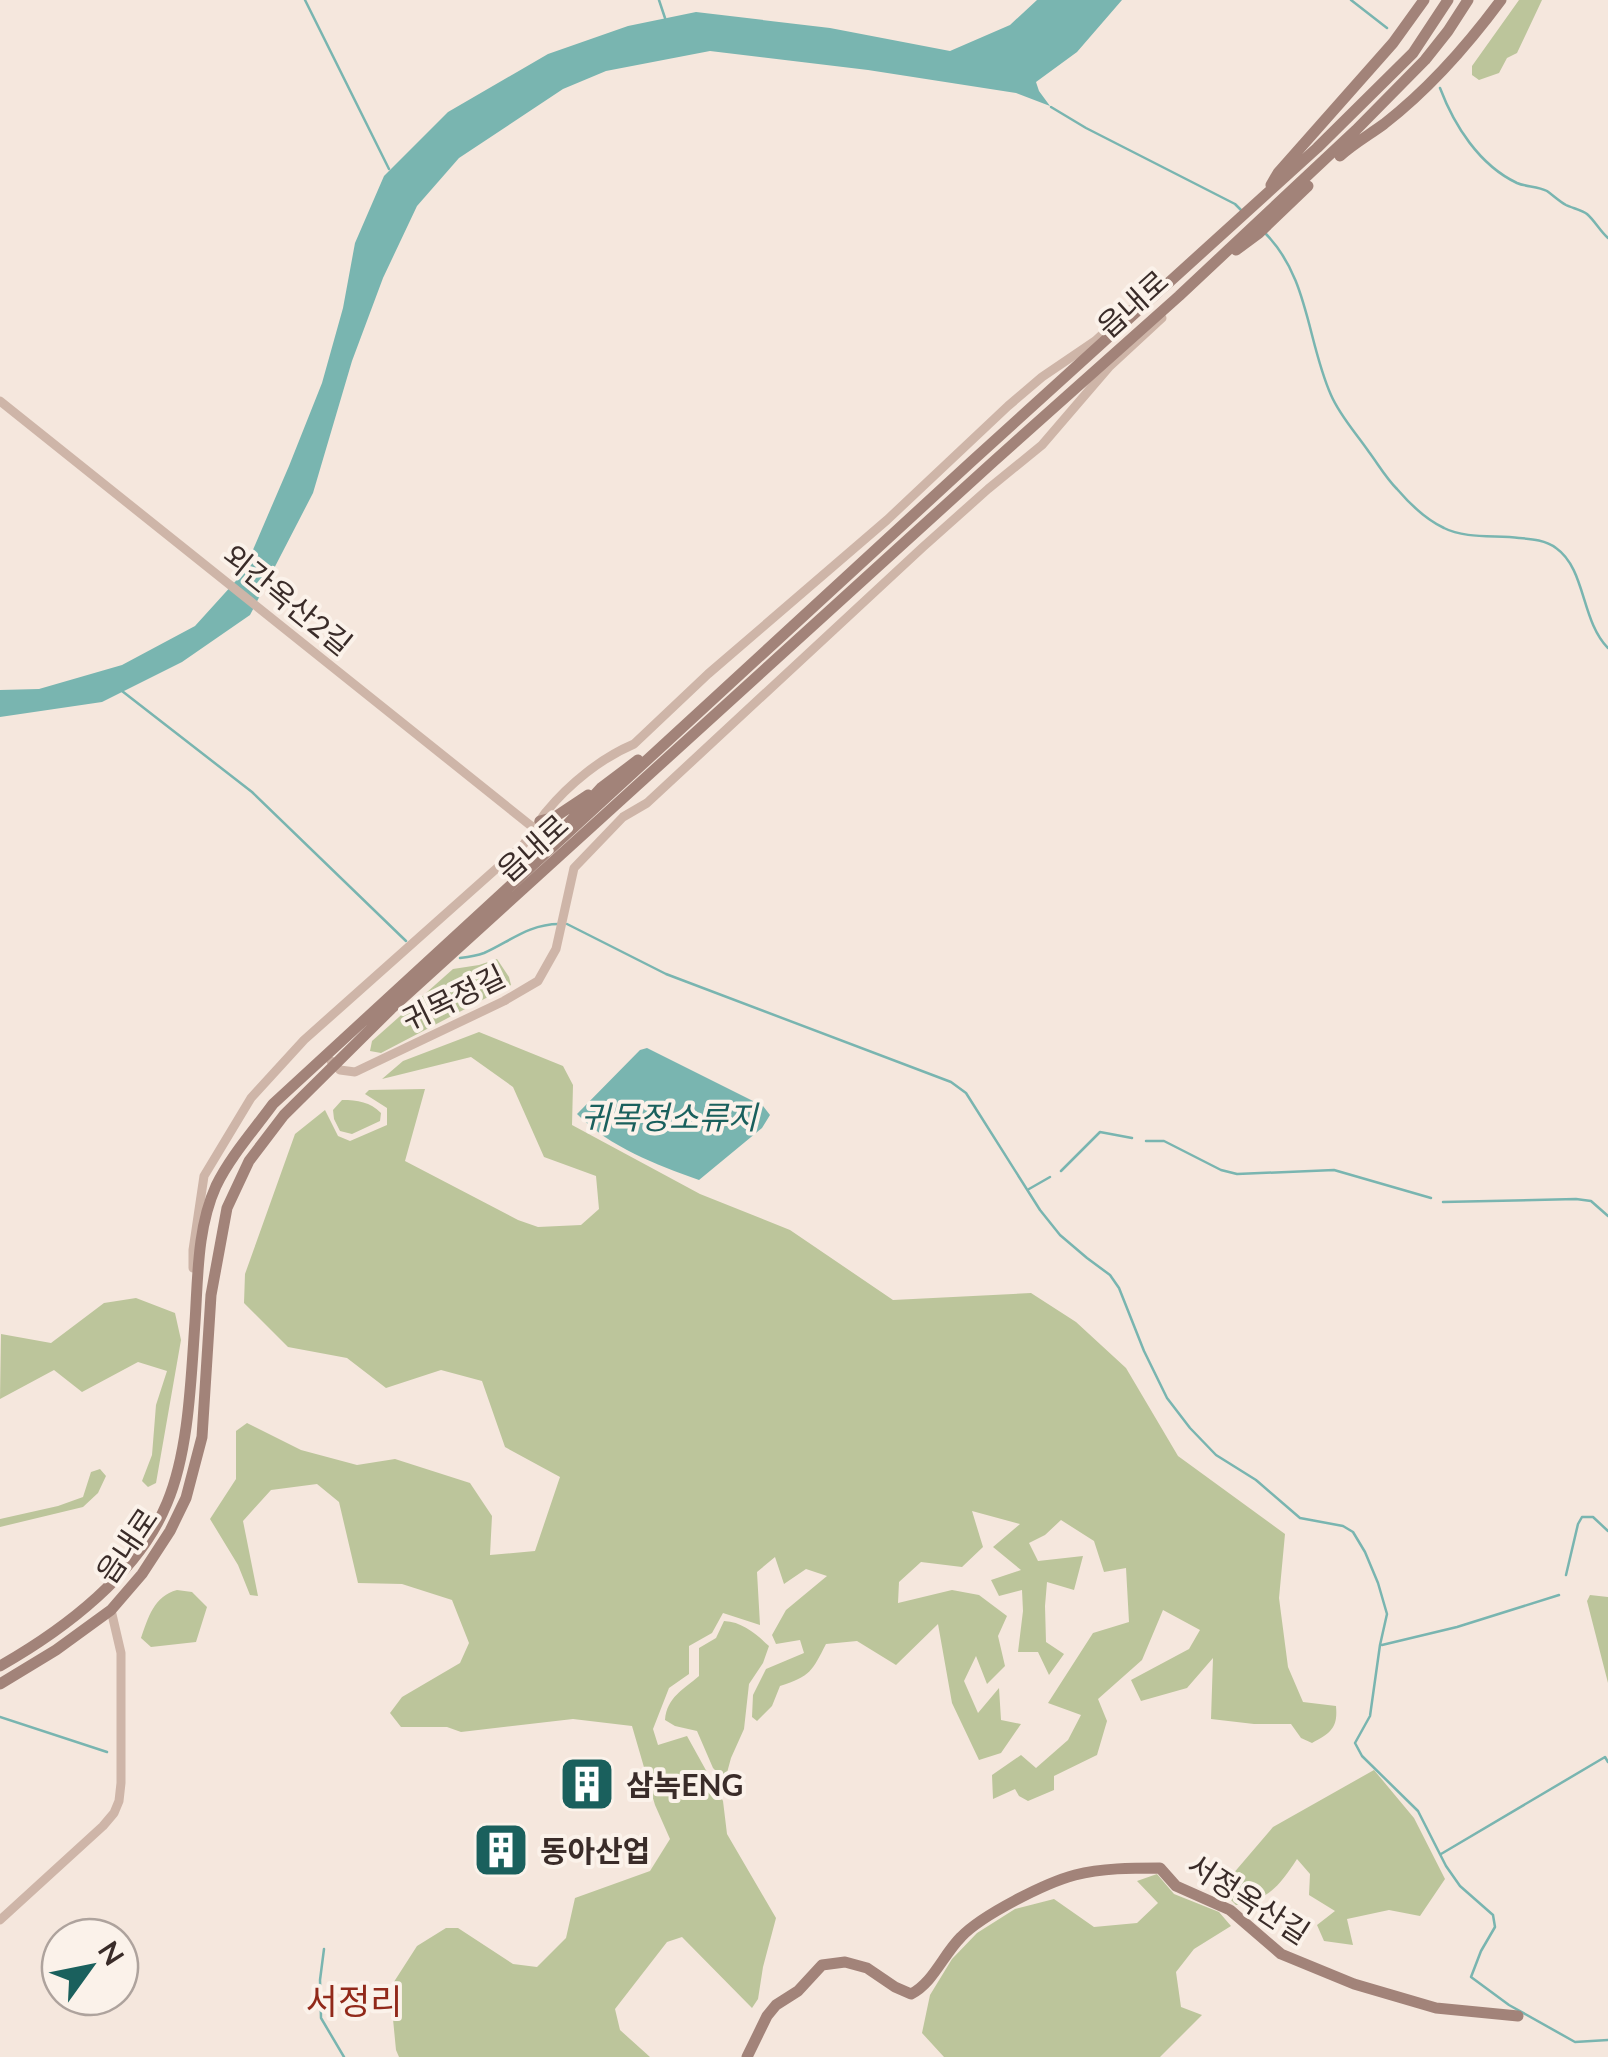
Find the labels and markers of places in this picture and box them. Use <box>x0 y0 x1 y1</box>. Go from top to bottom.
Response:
building icon: 삼녹ENG <box>557 1754 617 1814</box>
place label: 삼녹ENG <box>626 1766 743 1802</box>
building icon: 동아산업 <box>471 1820 531 1880</box>
place label: 동아산업 <box>540 1832 650 1868</box>

